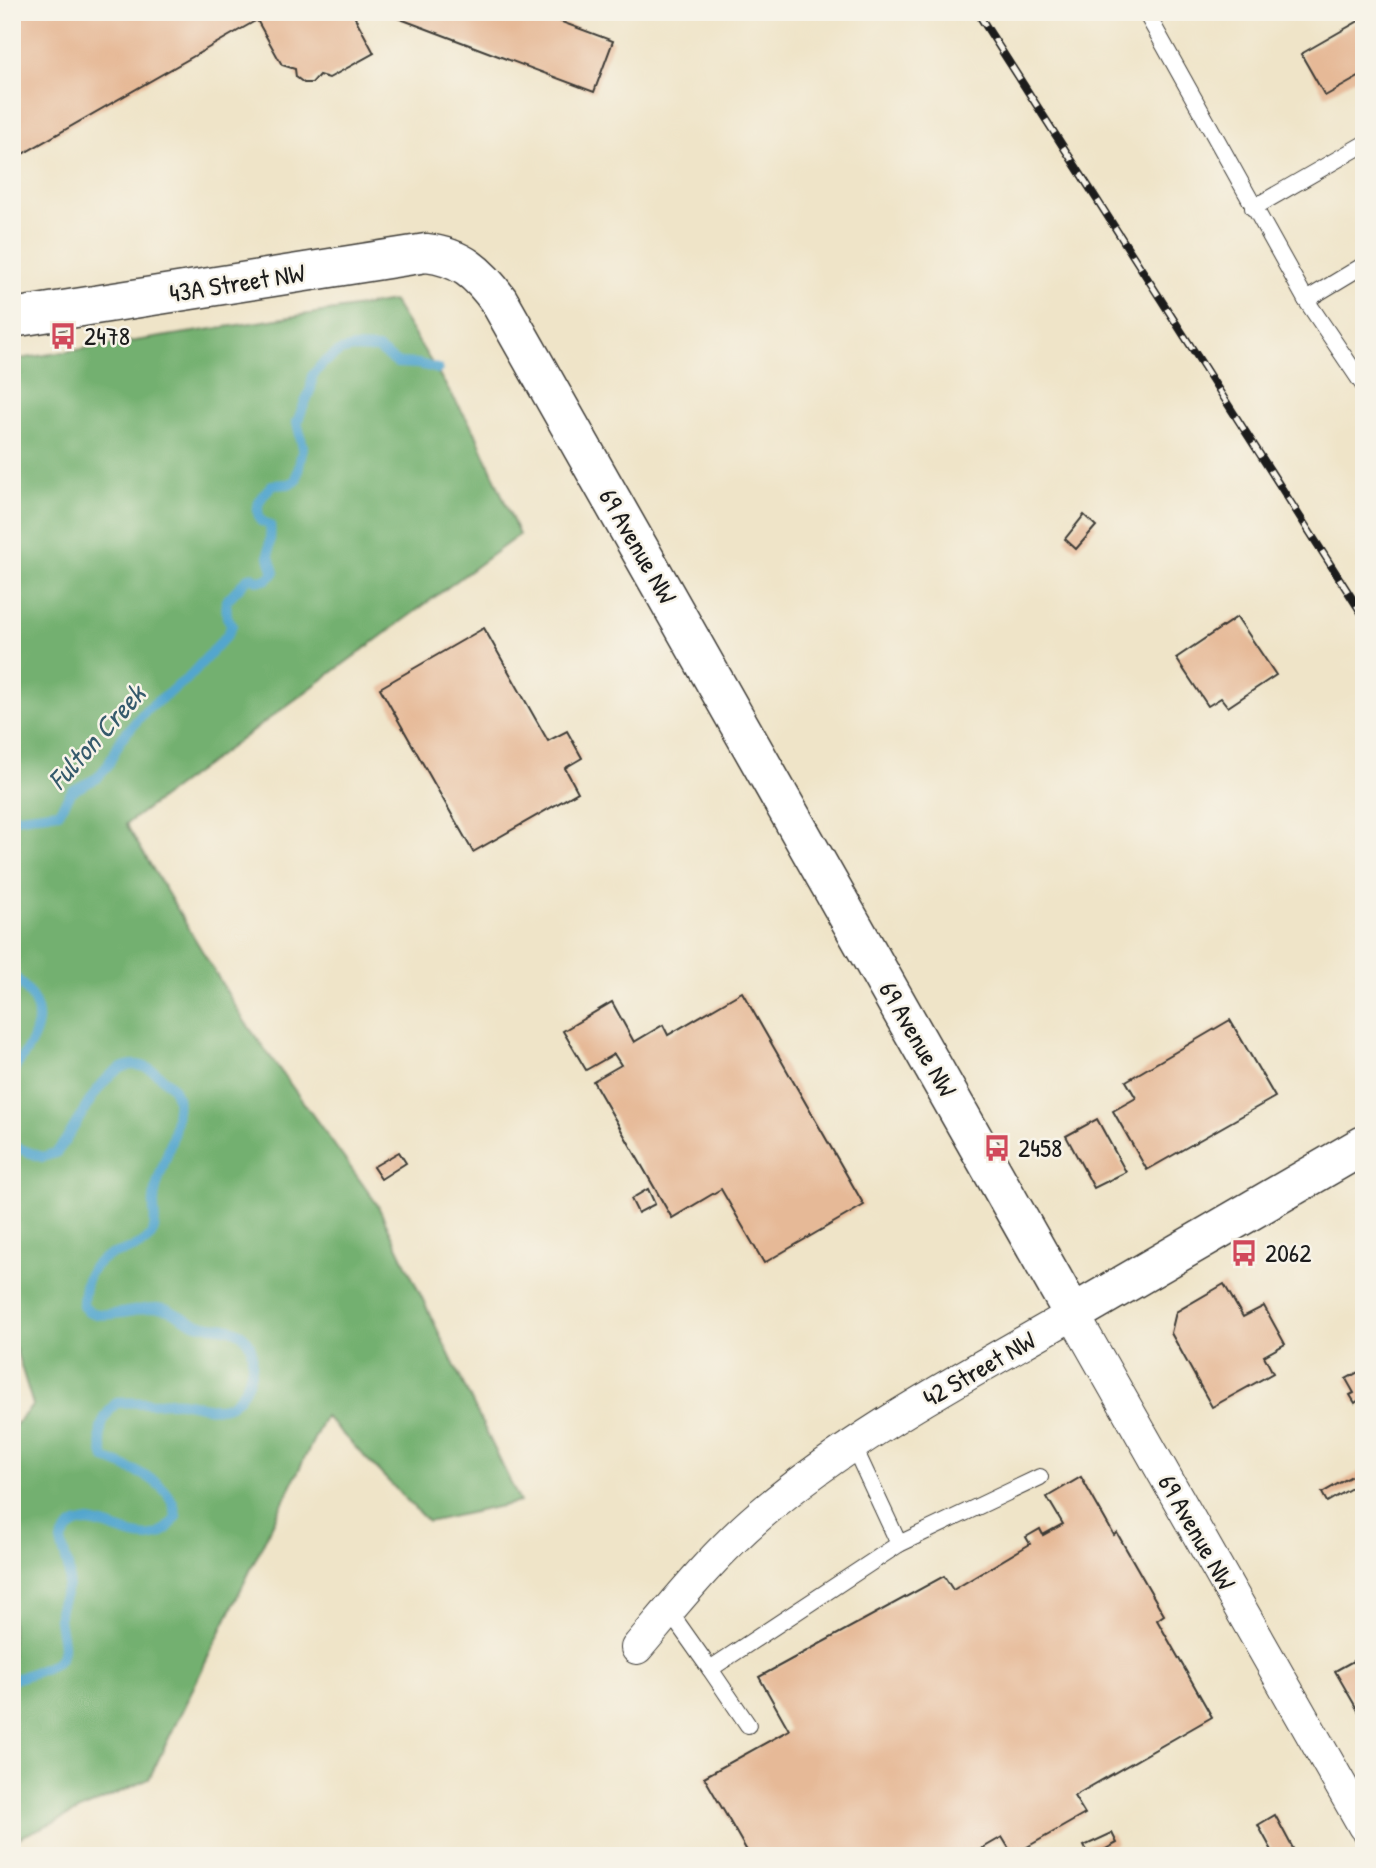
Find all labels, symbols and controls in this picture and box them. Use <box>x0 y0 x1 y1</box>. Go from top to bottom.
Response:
street label: 43A Street NW <box>167 255 307 310</box>
place label: 2478 <box>84 318 130 353</box>
bus stop icon: 2478 <box>48 321 78 351</box>
street label: 69 Avenue NW <box>591 482 686 610</box>
water label: Fulton Creek <box>39 675 155 798</box>
street label: 69 Avenue NW <box>871 975 966 1103</box>
place label: 2458 <box>1018 1130 1062 1165</box>
bus stop icon: 2458 <box>982 1133 1012 1163</box>
place label: 2062 <box>1265 1235 1311 1270</box>
bus stop icon: 2062 <box>1229 1238 1259 1268</box>
street label: 42 Street NW <box>916 1322 1041 1415</box>
street label: 69 Avenue NW <box>1150 1468 1245 1596</box>

